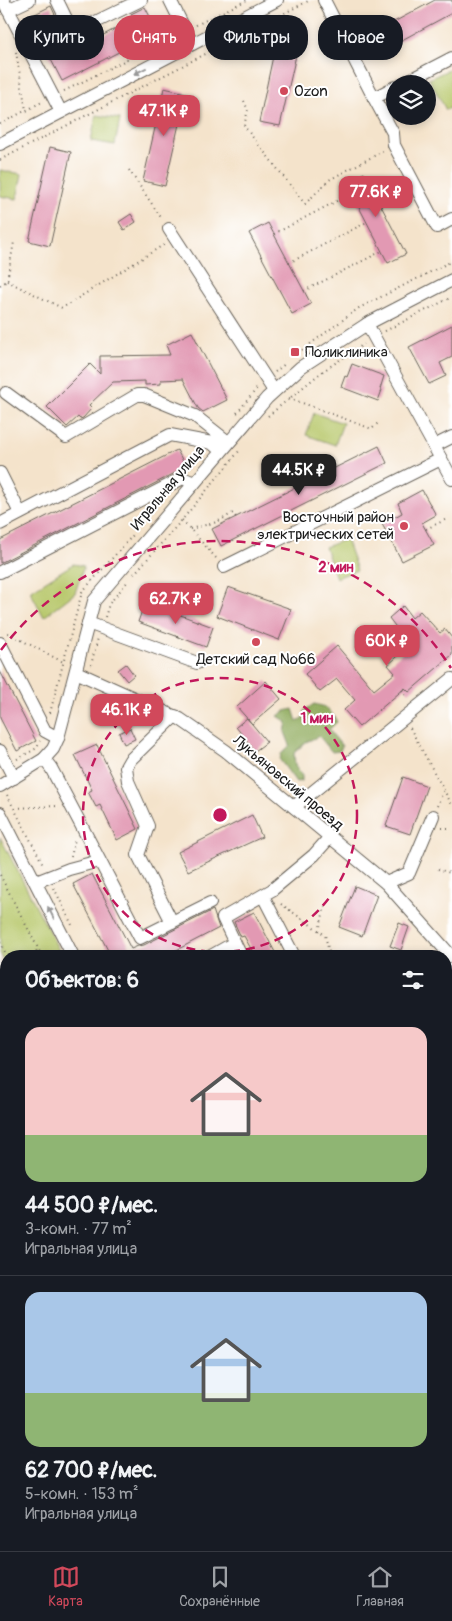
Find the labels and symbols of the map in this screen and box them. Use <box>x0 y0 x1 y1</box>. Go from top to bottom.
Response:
one-way arrow <box>133 67 148 75</box>
place label: Ozon <box>294 82 328 101</box>
marker: Ozon <box>278 85 290 97</box>
pin: 47.1K ₽ <box>118 94 210 137</box>
pin: 77.6K ₽ <box>330 176 422 218</box>
place label: Поликлиника <box>305 343 388 362</box>
marker: Поликлиника <box>289 346 301 358</box>
street label: Игральная улица <box>127 442 209 534</box>
pin: 44.5K ₽ <box>253 454 345 496</box>
place label: Восточный район электрических сетей <box>257 508 394 544</box>
marker: Восточный район электрических сетей <box>398 520 410 532</box>
text: 2 мин <box>318 558 354 577</box>
pin: 62.7K ₽ <box>130 582 222 625</box>
pin: 60K ₽ <box>352 624 422 667</box>
marker: Детский сад №66 <box>250 636 262 648</box>
place label: Детский сад №66 <box>196 650 315 669</box>
pin: 46.1K ₽ <box>81 694 173 736</box>
text: 1 мин <box>300 709 334 728</box>
street label: Лукьяновский проезд <box>228 730 347 835</box>
centre of rings <box>211 806 229 824</box>
one-way arrow <box>47 906 55 920</box>

